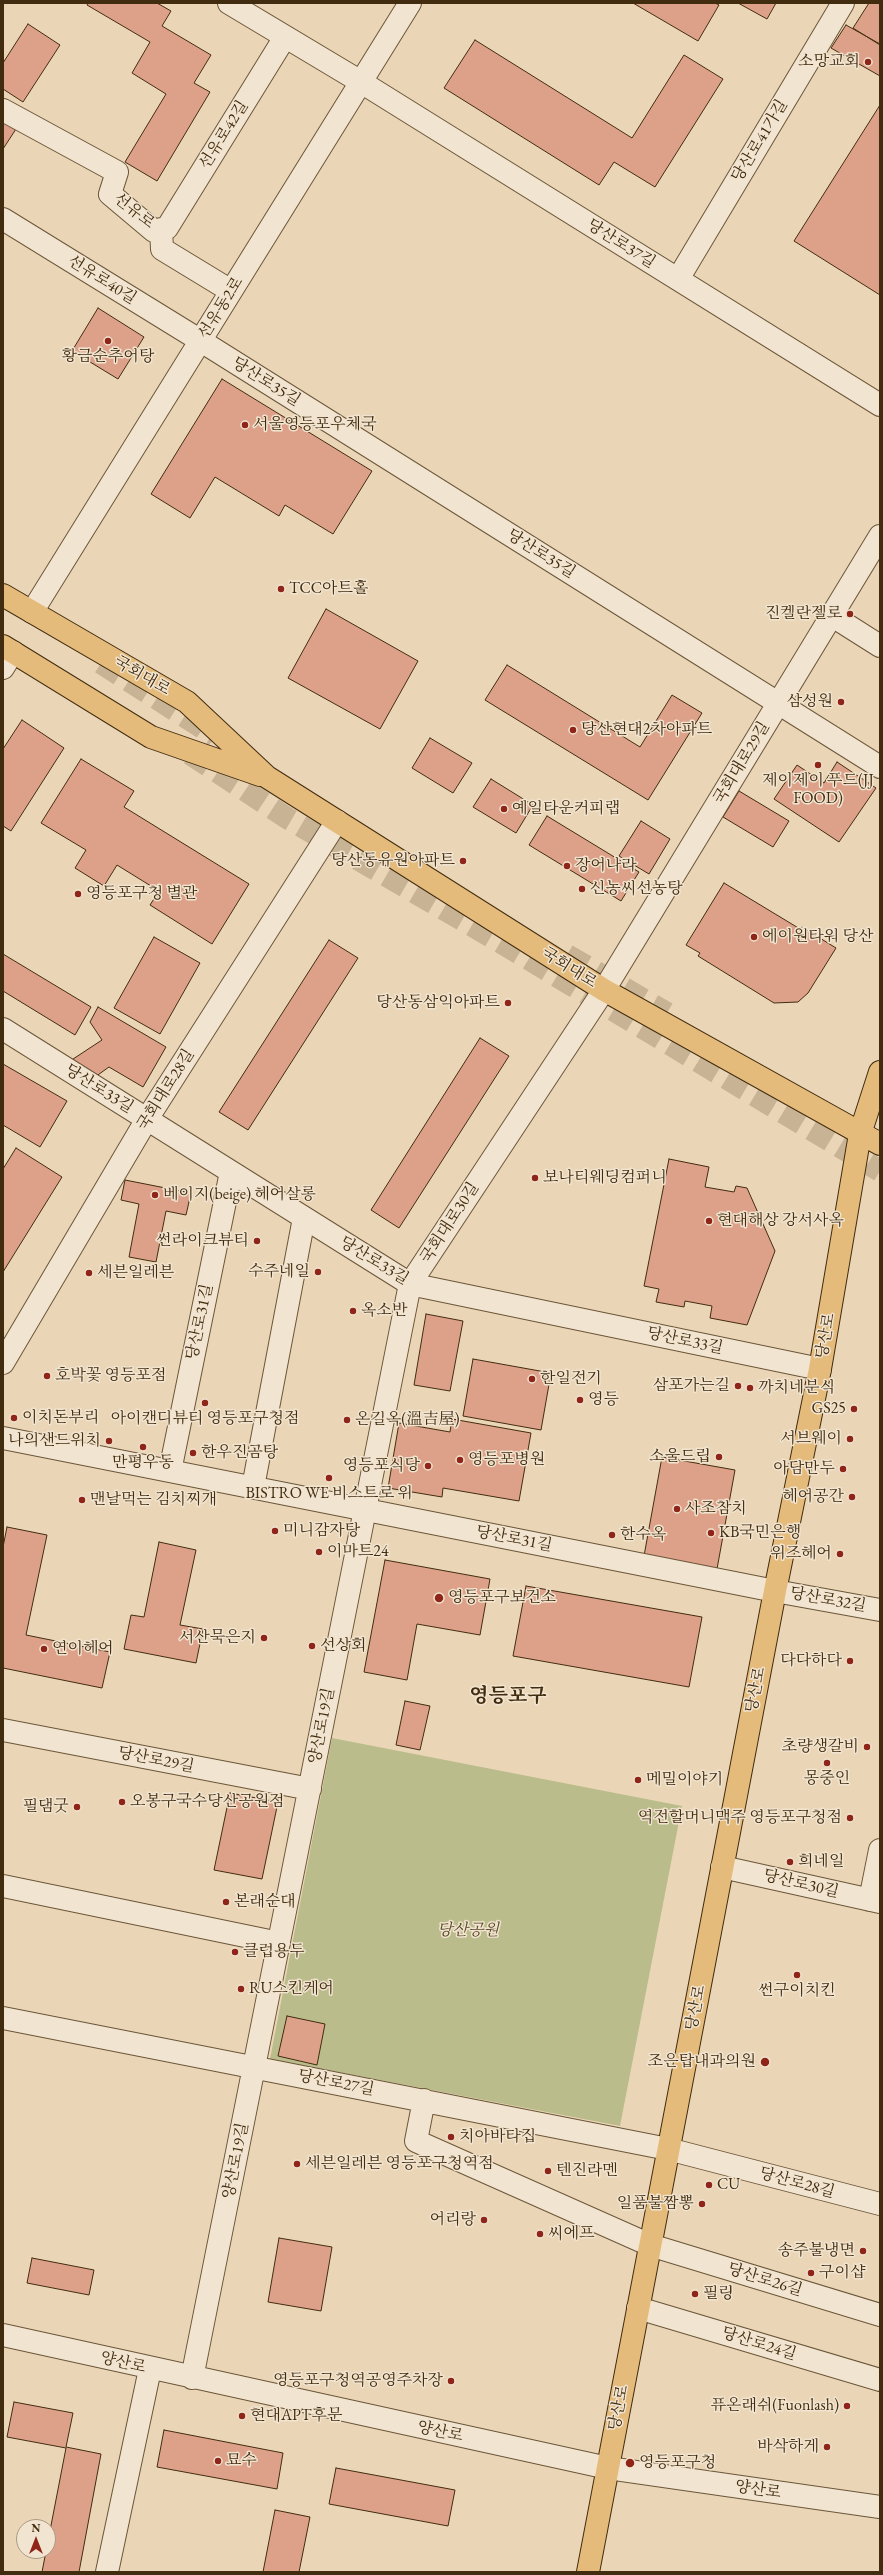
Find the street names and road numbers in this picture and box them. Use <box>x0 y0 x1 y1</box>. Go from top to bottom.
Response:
street label: 당산로41가길 <box>728 96 792 186</box>
street label: 선유로42길 <box>195 97 253 173</box>
street label: 선유로 <box>110 189 158 233</box>
street label: 당산로37길 <box>583 215 659 273</box>
street label: 선유로40길 <box>64 251 140 309</box>
street label: 선유동2로 <box>194 273 248 343</box>
street label: 당산로35길 <box>228 353 304 411</box>
street label: 당산로35길 <box>503 525 579 583</box>
street label: 국회대로 <box>110 652 174 700</box>
street label: 국회대로29길 <box>710 718 774 808</box>
street label: 국회대로 <box>538 943 600 993</box>
street label: 국회대로28길 <box>133 1046 199 1134</box>
street label: 당산로33길 <box>61 1060 137 1118</box>
street label: 국회대로30길 <box>417 1179 483 1267</box>
street label: 당산로33길 <box>336 1233 412 1289</box>
street label: 당산로31길 <box>183 1282 217 1362</box>
street label: 당산로 <box>813 1312 839 1360</box>
street label: 당산로33길 <box>645 1324 725 1358</box>
street label: 당산로31길 <box>474 1522 554 1556</box>
street label: 당산로32길 <box>788 1584 868 1616</box>
street label: 당산로 <box>742 1665 770 1715</box>
street label: 양산로19길 <box>305 1686 339 1766</box>
street label: 당산로29길 <box>116 1743 196 1777</box>
street label: 당산로30길 <box>761 1866 841 1902</box>
street label: 당산로 <box>682 1983 710 2033</box>
street label: 당산로27길 <box>296 2066 376 2100</box>
street label: 양산로19길 <box>219 2121 253 2201</box>
street label: 당산로28길 <box>757 2164 837 2202</box>
street label: 당산로26길 <box>725 2260 805 2300</box>
street label: 당산로24길 <box>719 2324 799 2364</box>
street label: 양산로 <box>98 2348 148 2378</box>
street label: 당산로 <box>605 2383 633 2433</box>
street label: 양산로 <box>415 2418 465 2446</box>
street label: 양산로 <box>734 2477 782 2503</box>

